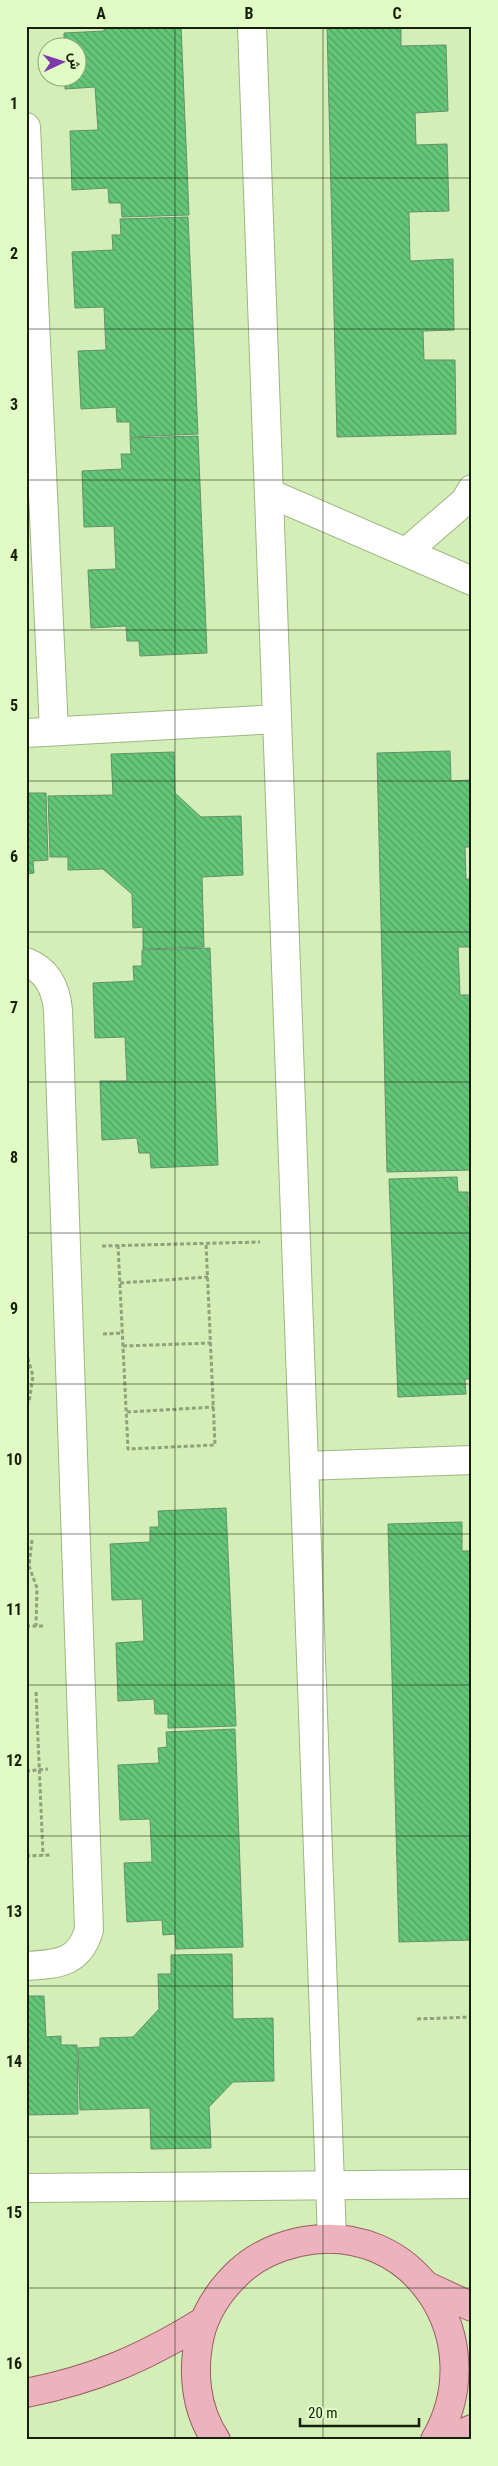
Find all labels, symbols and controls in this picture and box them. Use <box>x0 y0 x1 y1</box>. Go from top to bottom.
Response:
text: A <box>96 4 106 23</box>
text: B <box>245 4 254 23</box>
text: C <box>392 4 402 23</box>
north arrow <box>38 38 88 88</box>
text: ش <box>65 52 84 70</box>
text: 1 <box>10 94 18 113</box>
text: 2 <box>10 244 18 263</box>
text: 3 <box>10 395 18 414</box>
text: 4 <box>10 546 18 565</box>
text: 5 <box>10 696 18 715</box>
text: 6 <box>10 847 18 866</box>
text: 7 <box>10 998 18 1017</box>
text: 8 <box>10 1148 18 1167</box>
text: 9 <box>10 1299 18 1318</box>
text: 10 <box>6 1450 22 1469</box>
text: 11 <box>6 1600 22 1619</box>
text: 12 <box>6 1751 22 1770</box>
text: 13 <box>6 1902 22 1921</box>
text: 14 <box>6 2052 22 2071</box>
text: 15 <box>6 2203 22 2222</box>
text: 16 <box>6 2354 22 2373</box>
scale bar <box>300 2396 419 2428</box>
text: 20 m <box>308 2404 338 2422</box>

